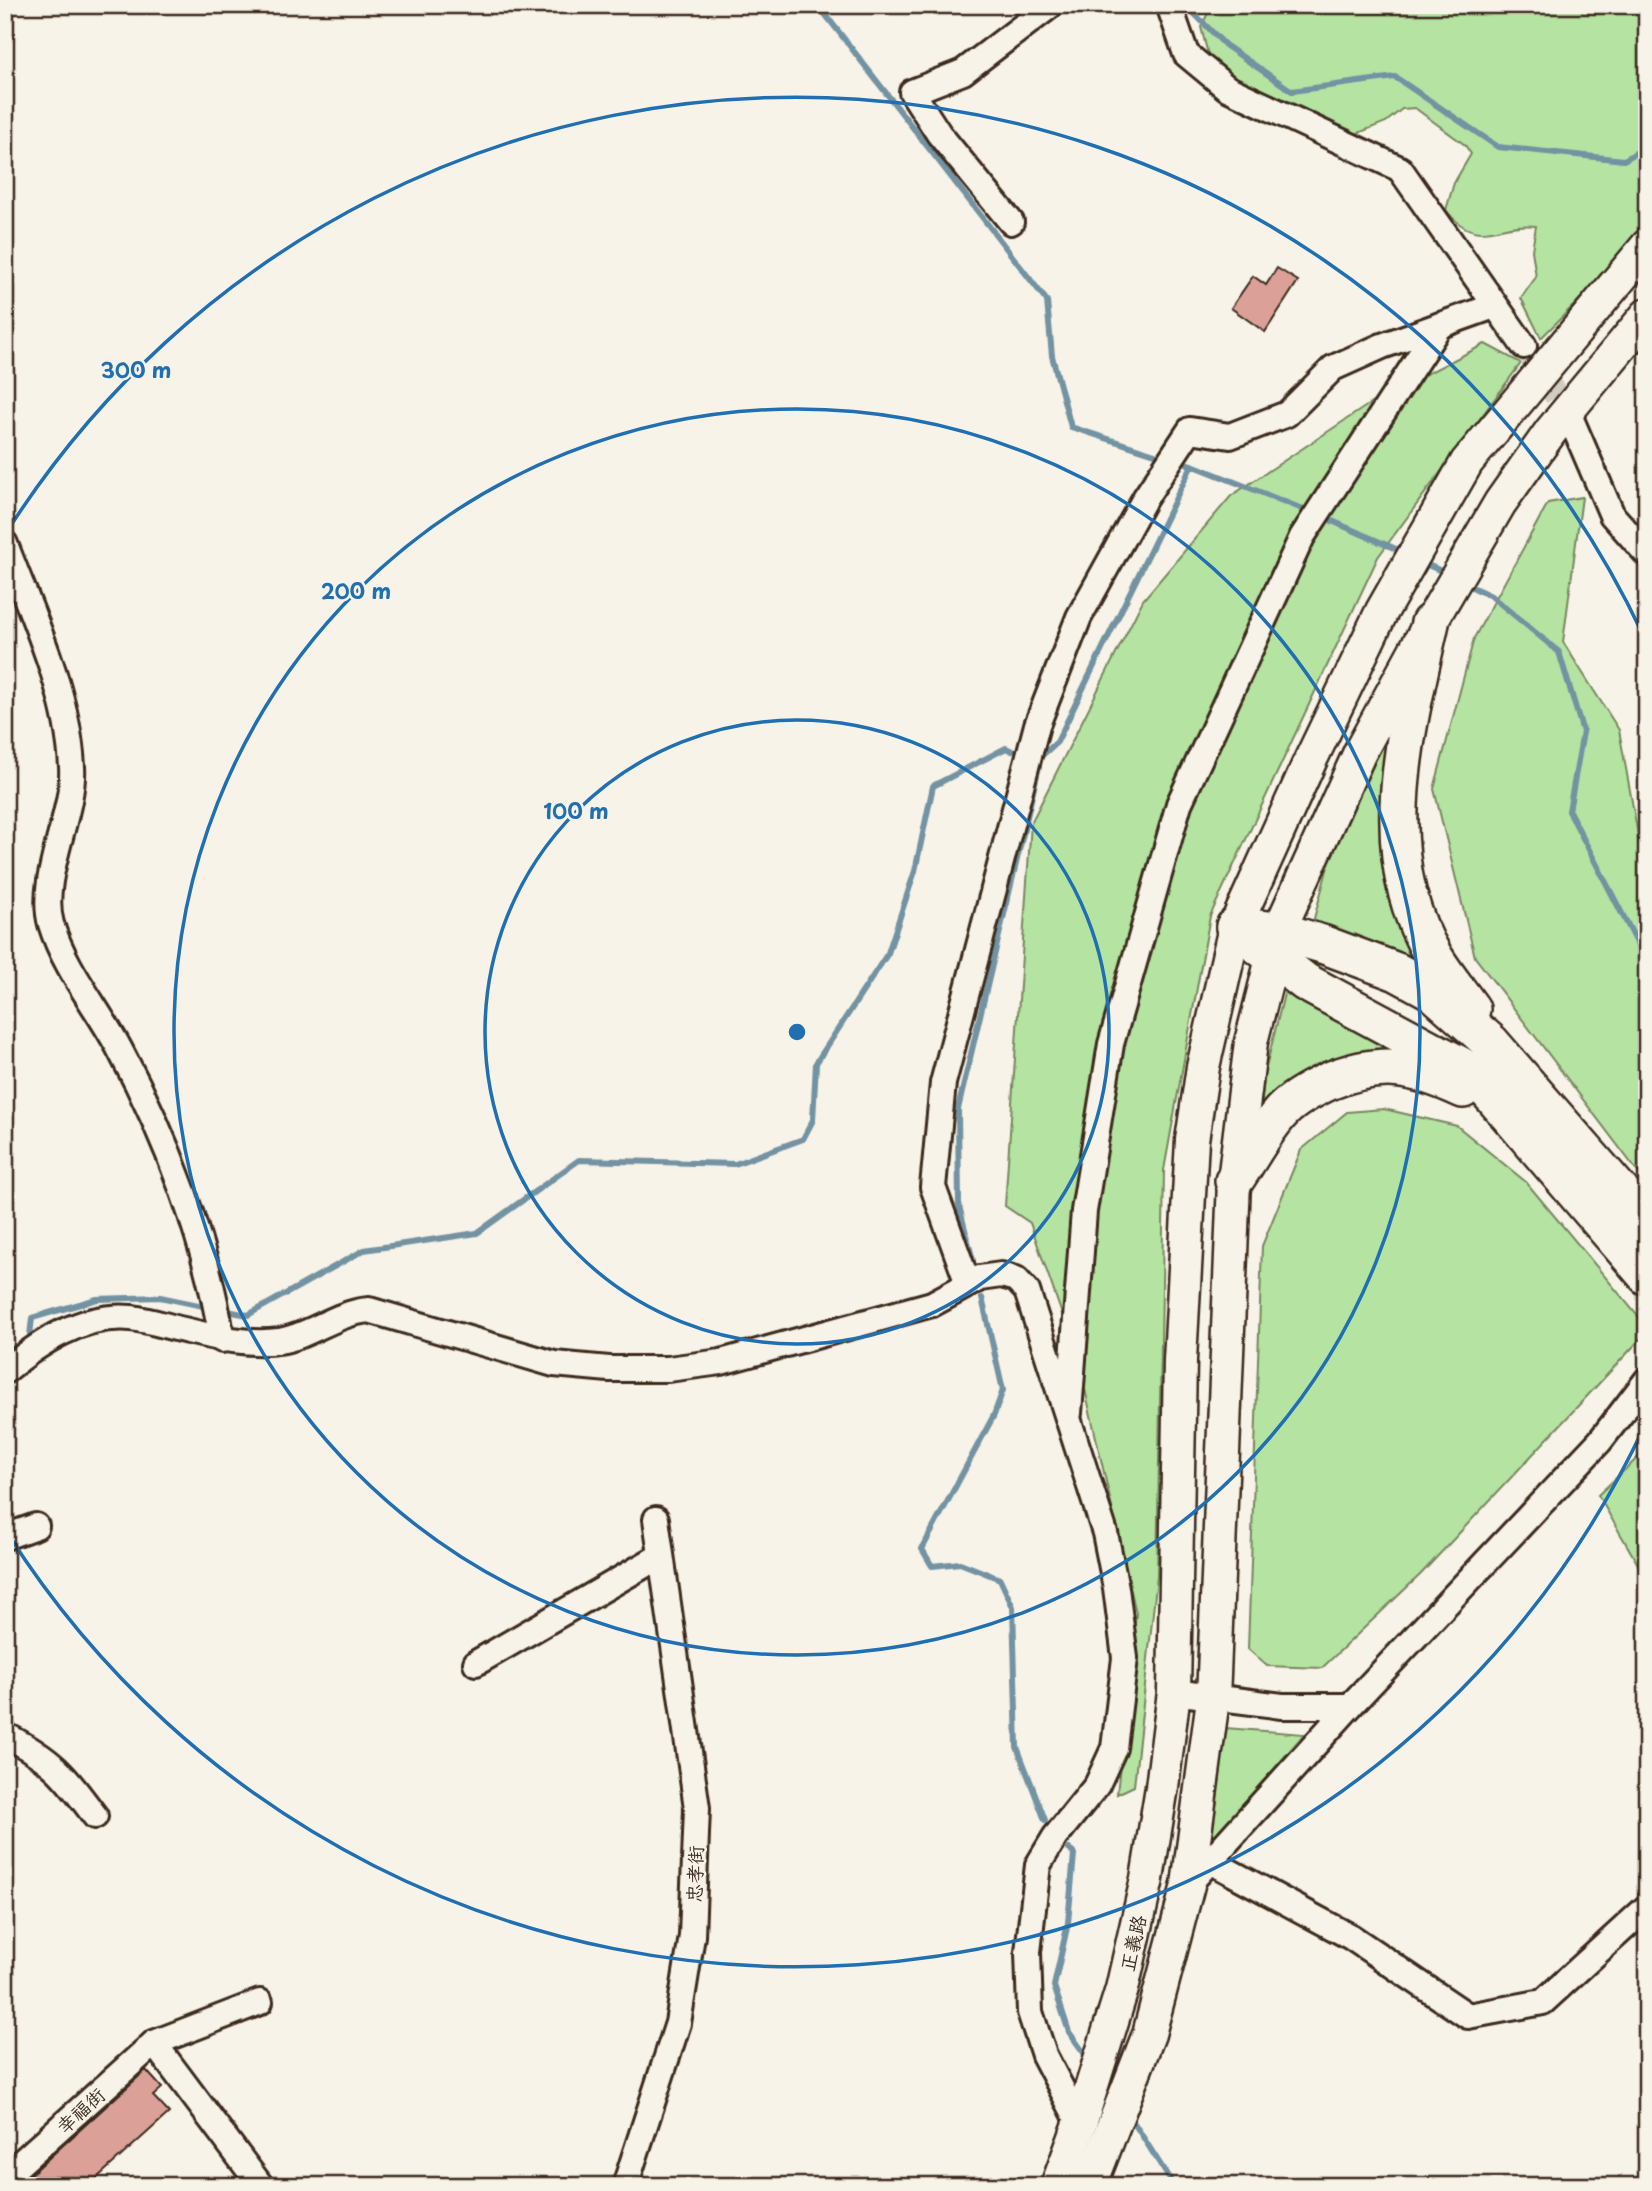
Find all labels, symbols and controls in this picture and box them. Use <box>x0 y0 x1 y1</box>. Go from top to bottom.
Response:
text: 300 m <box>101 353 171 385</box>
text: 200 m <box>321 574 391 606</box>
text: 100 m <box>543 794 609 826</box>
centre of rings <box>785 1020 809 1044</box>
street label: 忠孝街 <box>679 1845 709 1903</box>
street label: 正義路 <box>1112 1912 1152 1974</box>
street label: 幸福街 <box>49 2081 111 2139</box>

